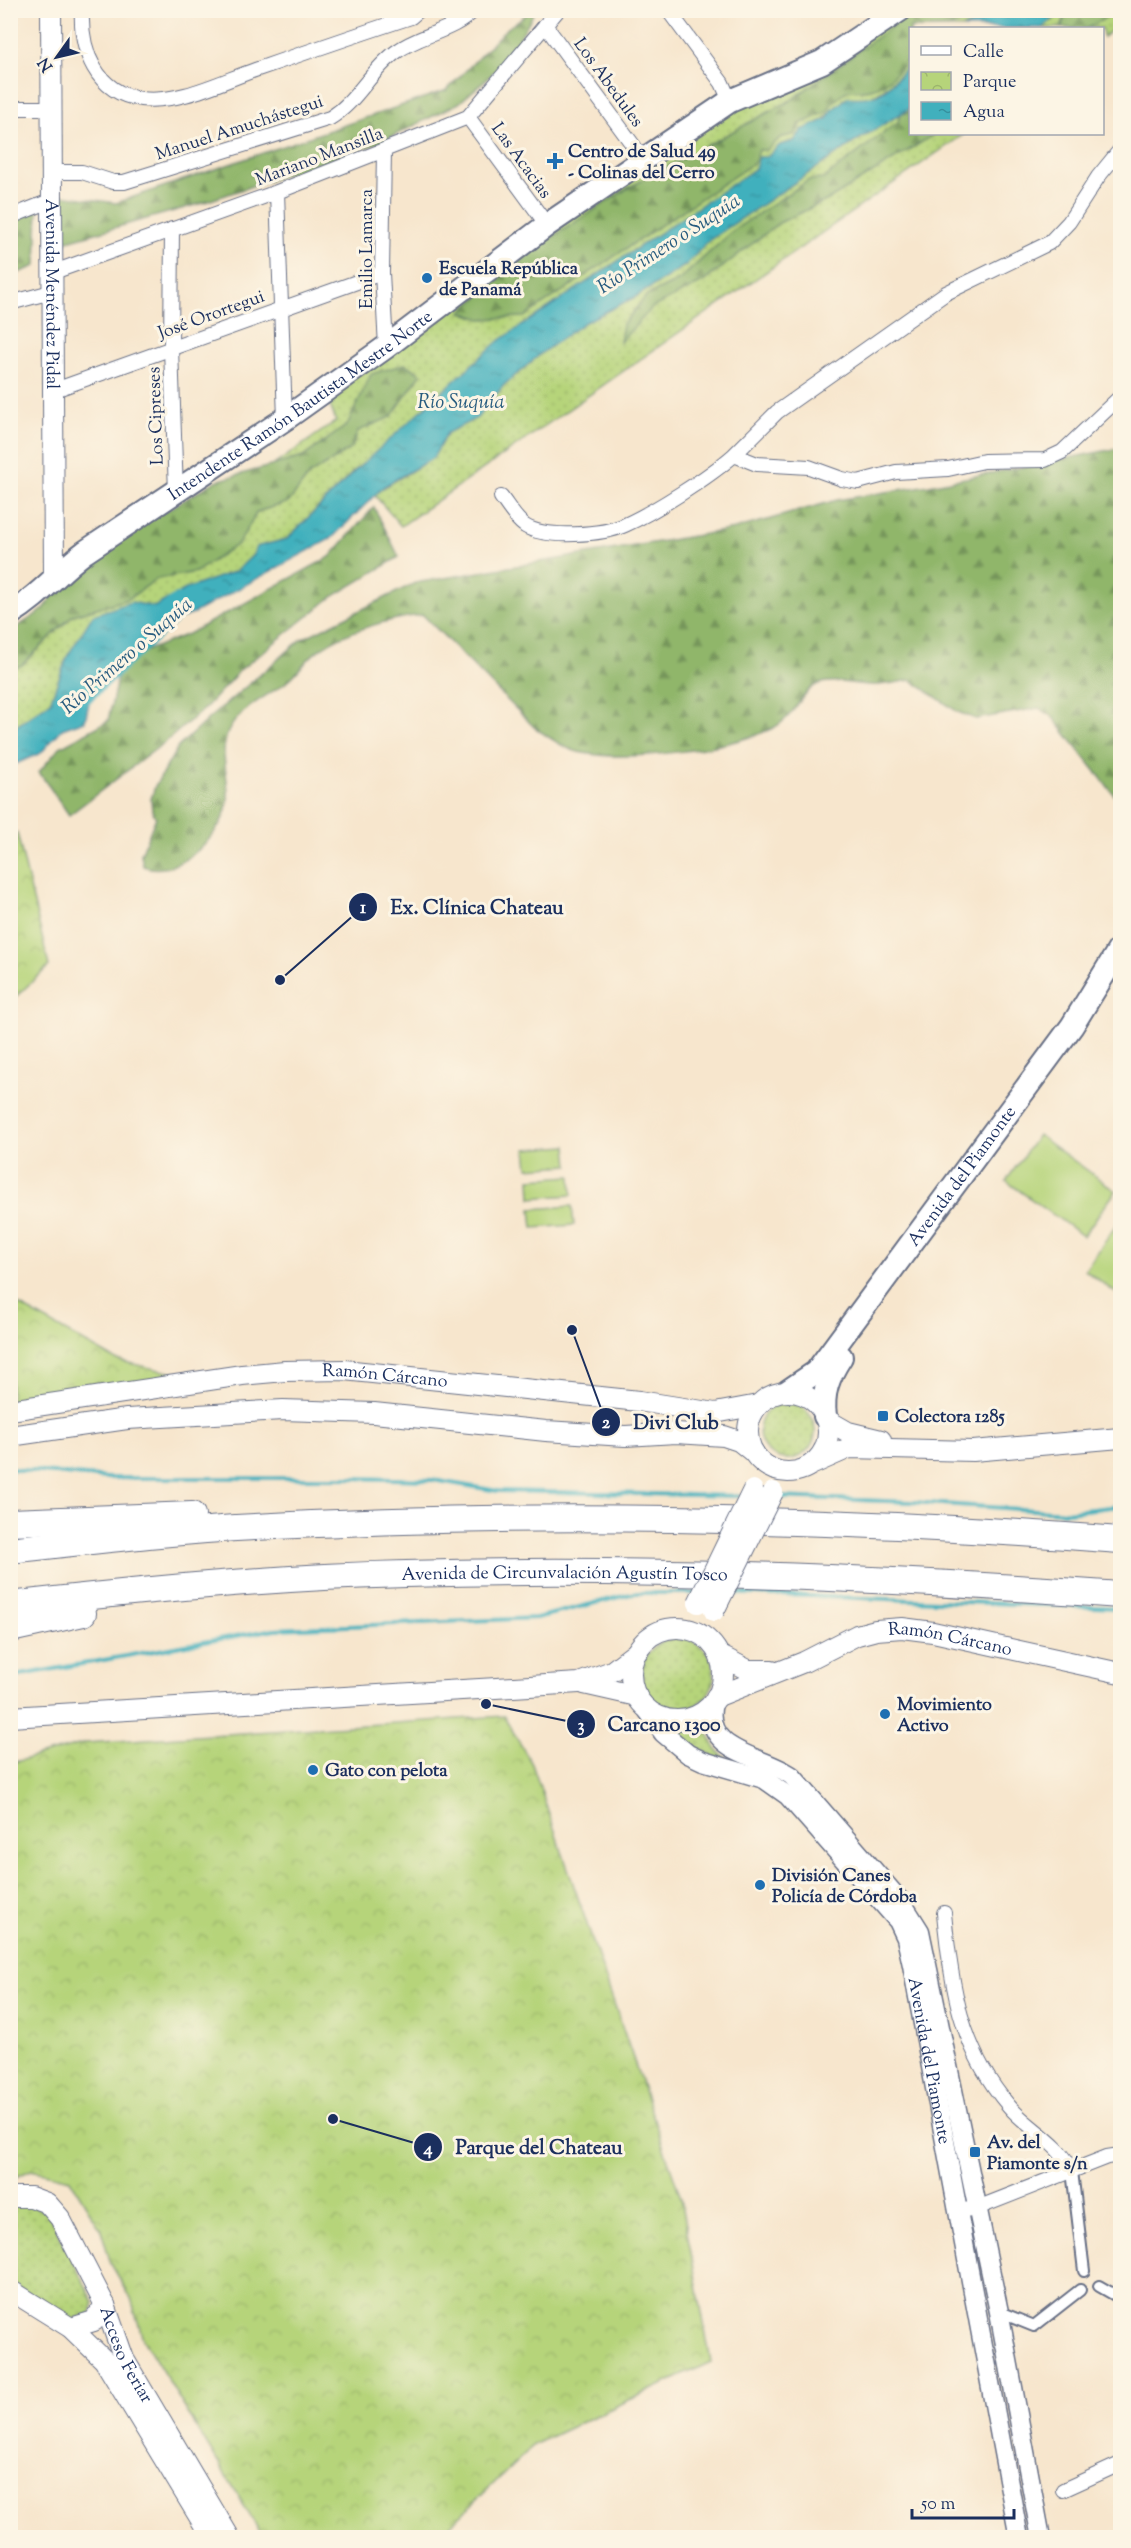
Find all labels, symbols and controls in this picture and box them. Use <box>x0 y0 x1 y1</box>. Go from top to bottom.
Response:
north arrow <box>27 27 87 87</box>
legend <box>909 27 1104 135</box>
street label: Los Abedules <box>566 33 649 133</box>
text: Calle <box>963 40 1004 66</box>
text: N <box>33 52 60 76</box>
text: Parque <box>963 70 1016 96</box>
street label: Manuel Amuchástegui <box>152 89 327 168</box>
text: Agua <box>963 100 1005 126</box>
street label: Las Acacias <box>484 118 557 205</box>
street label: Mariano Mansilla <box>252 122 387 194</box>
place label: Centro de Salud 49 - Colinas del Cerro <box>568 140 716 187</box>
marker: Centro de Salud 49 - Colinas del Cerro <box>546 152 564 170</box>
water label: Río Primero o Suquía <box>592 188 747 302</box>
street label: Emilio Lamarca <box>355 189 381 309</box>
street label: Avenida Menéndez Pidal <box>37 199 64 389</box>
place label: Escuela República de Panamá <box>439 257 579 304</box>
marker: Escuela República de Panamá <box>420 271 434 285</box>
street label: José Orortegui <box>154 285 269 348</box>
street label: Intendente Ramón Bautista Mestre Norte <box>164 305 439 508</box>
street label: Los Cipreses <box>142 366 172 466</box>
water label: Río Suquía <box>417 389 505 418</box>
water label: Río Primero o Suquía <box>56 592 200 722</box>
callout: Ex. Clínica Chateau <box>348 888 575 926</box>
text: Ex. Clínica Chateau <box>390 895 564 924</box>
text: 1 <box>360 896 367 922</box>
street label: Avenida del Piamonte <box>902 1101 1024 1253</box>
street label: Ramón Cárcano <box>322 1359 449 1396</box>
callout: Divi Club <box>591 1403 730 1441</box>
place label: Colectora 1285 <box>895 1405 1005 1431</box>
marker: Colectora 1285 <box>876 1409 890 1423</box>
text: Divi Club <box>633 1410 719 1439</box>
text: 2 <box>602 1411 611 1437</box>
street label: Avenida de Circunvalación Agustín Tosco <box>401 1561 728 1589</box>
street label: Ramón Cárcano <box>887 1617 1015 1664</box>
place label: Movimiento Activo <box>897 1693 992 1740</box>
callout: Carcano 1300 <box>566 1705 733 1743</box>
marker: Movimiento Activo <box>878 1707 892 1721</box>
text: Carcano 1300 <box>607 1712 721 1741</box>
text: 3 <box>577 1714 585 1740</box>
place label: Gato con pelota <box>325 1759 448 1785</box>
marker: Gato con pelota <box>306 1763 320 1777</box>
place label: División Canes Policía de Córdoba <box>772 1864 918 1911</box>
marker: División Canes Policía de Córdoba <box>753 1878 767 1892</box>
street label: Avenida del Piamonte <box>900 1975 956 2146</box>
callout: Parque del Chateau <box>413 2128 635 2166</box>
place label: Av. del Piamonte s/n <box>987 2131 1088 2178</box>
text: Parque del Chateau <box>455 2135 623 2164</box>
text: 4 <box>422 2137 433 2163</box>
marker: Av. del Piamonte s/n <box>968 2145 982 2159</box>
street label: Acceso Feriar <box>92 2303 158 2409</box>
scale bar <box>912 2482 1014 2520</box>
text: 50 m <box>920 2492 956 2518</box>

